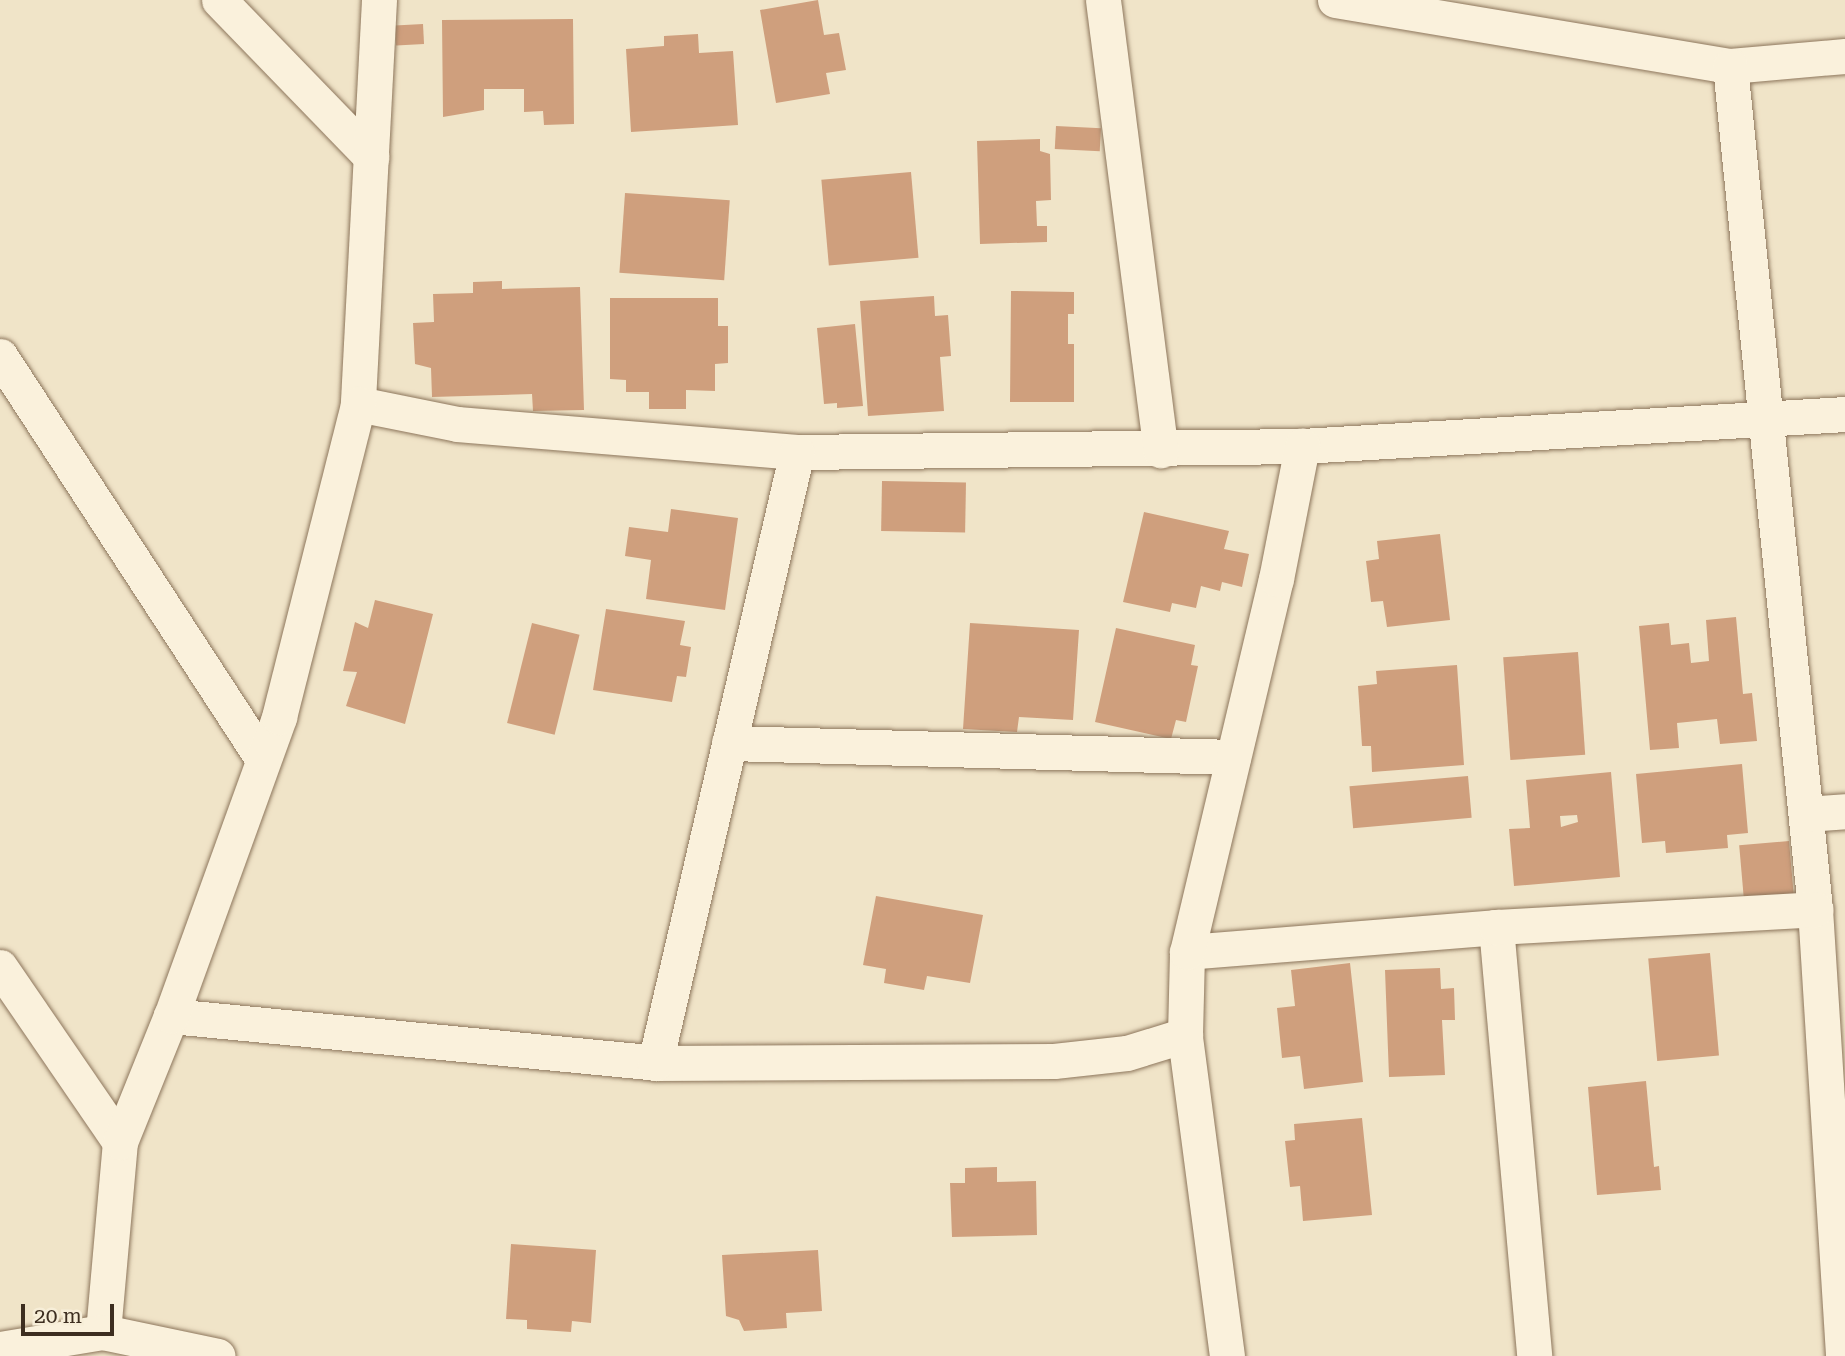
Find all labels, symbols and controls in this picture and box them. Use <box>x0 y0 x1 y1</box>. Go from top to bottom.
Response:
scale bar <box>24 1290 117 1334</box>
text: 20 m <box>34 1304 82 1328</box>

